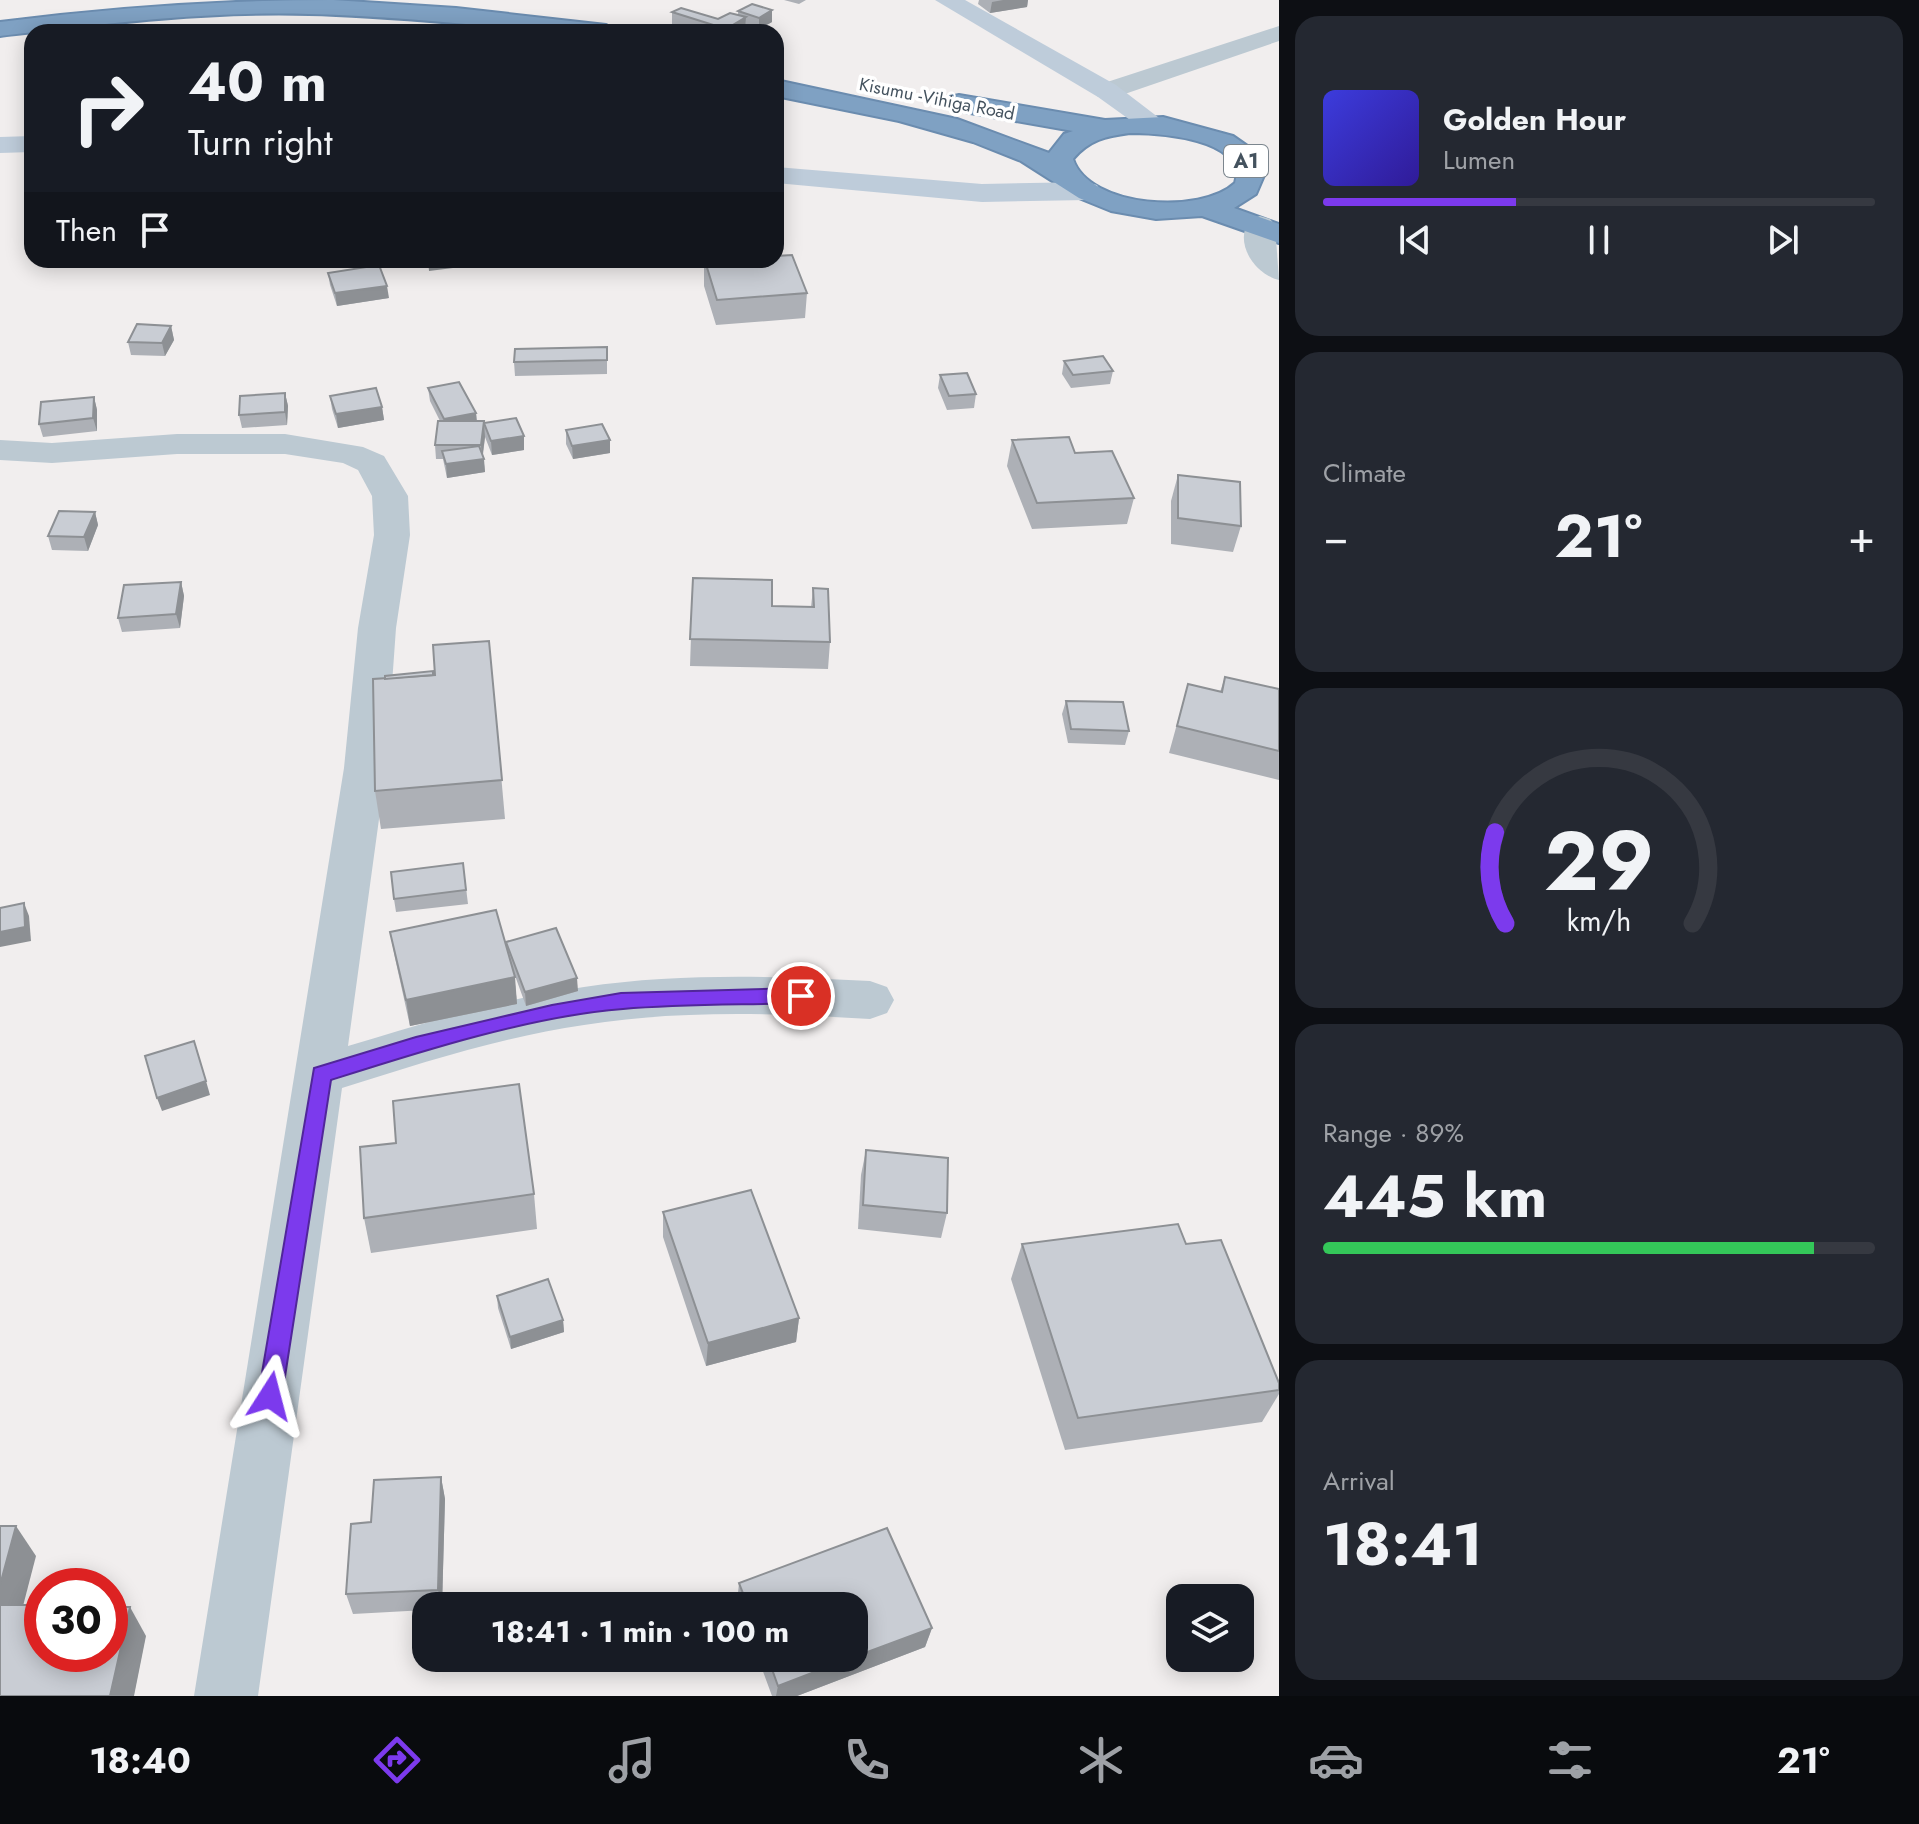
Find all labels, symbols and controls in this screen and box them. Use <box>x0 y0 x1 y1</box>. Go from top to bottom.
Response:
text: 40 m <box>188 41 327 122</box>
icon: right <box>56 56 160 160</box>
street label: Kisumu -Vihiga Road <box>857 71 1017 127</box>
text: Golden Hour <box>1443 98 1626 141</box>
text: Turn right <box>188 116 333 168</box>
text: Lumen <box>1443 141 1515 179</box>
road number: A1 <box>1224 145 1268 177</box>
icon: arrive <box>133 208 177 252</box>
text: Then <box>56 209 117 252</box>
icon: previous <box>1393 218 1437 262</box>
icon: pause <box>1577 218 1621 262</box>
icon: next <box>1761 218 1805 262</box>
text: Climate <box>1323 454 1406 492</box>
text: 21° <box>1555 493 1642 580</box>
text: − <box>1323 505 1349 569</box>
text: + <box>1848 505 1875 569</box>
text: 29 <box>1544 801 1654 921</box>
text: km/h <box>1567 900 1631 942</box>
pin <box>767 962 835 1030</box>
icon: arrive <box>779 974 823 1018</box>
text: Range · 89% <box>1323 1114 1464 1152</box>
text: 445 km <box>1323 1153 1547 1240</box>
position arrow <box>228 1354 312 1438</box>
text: Arrival <box>1323 1462 1395 1500</box>
text: 18:41 <box>1323 1501 1483 1588</box>
speed limit sign: 30 <box>24 1568 128 1672</box>
map controls <box>1166 1584 1254 1672</box>
button: layers <box>1166 1584 1254 1672</box>
text: 18:41 · 1 min · 100 m <box>491 1610 789 1653</box>
icon: directions <box>369 1732 425 1788</box>
icon: music <box>604 1732 660 1788</box>
icon: phone <box>839 1732 895 1788</box>
icon: climate <box>1073 1732 1129 1788</box>
icon: car <box>1308 1732 1364 1788</box>
icon: filters <box>1542 1732 1598 1788</box>
text: 18:40 <box>89 1734 191 1786</box>
text: 21° <box>1777 1734 1830 1786</box>

